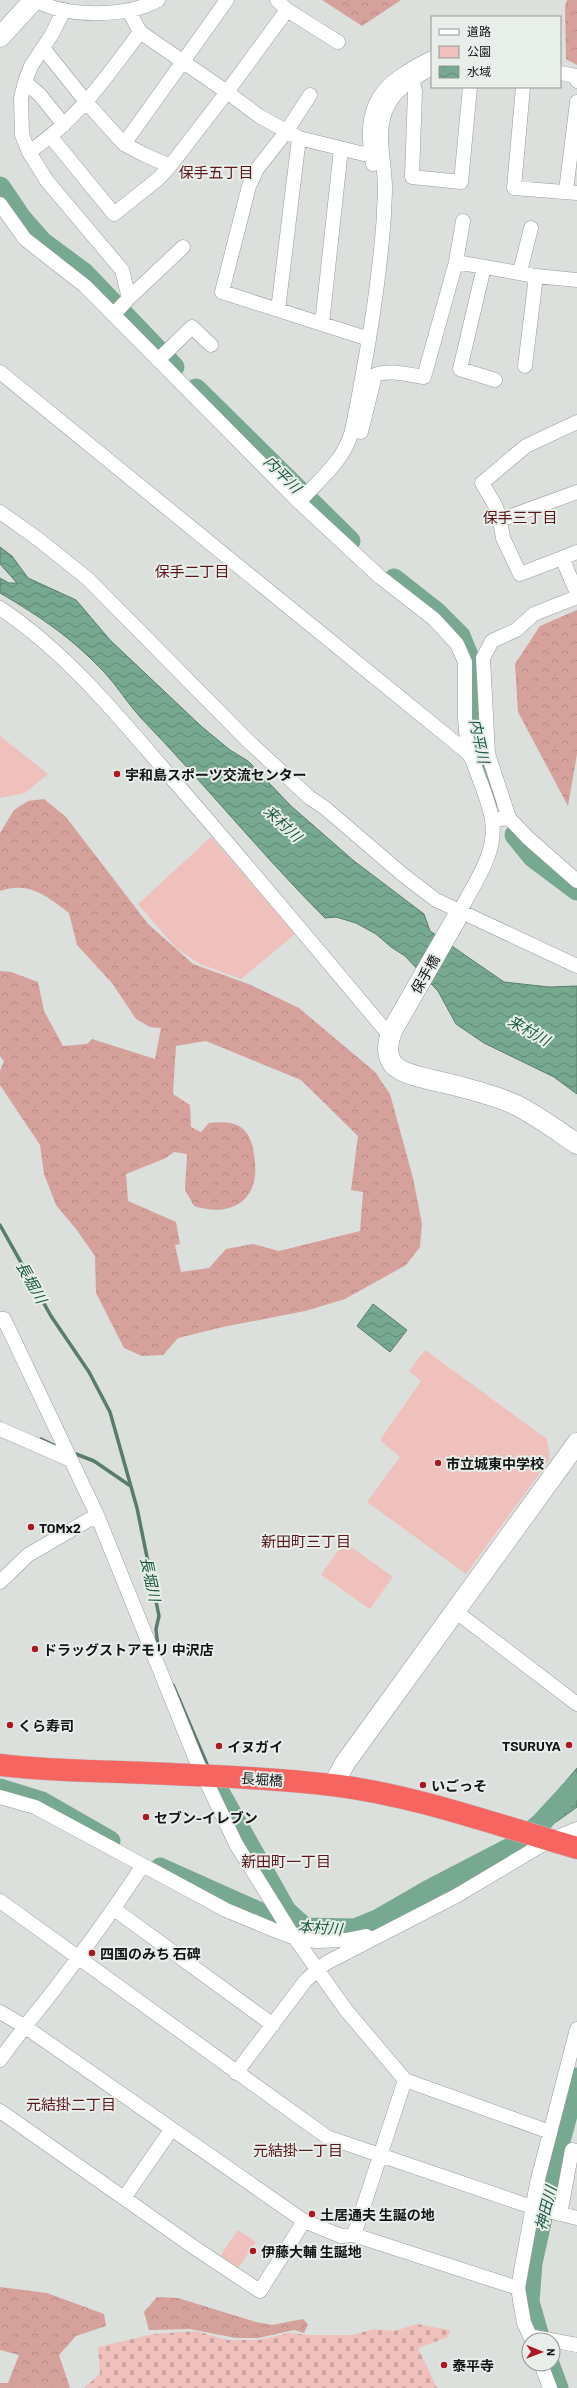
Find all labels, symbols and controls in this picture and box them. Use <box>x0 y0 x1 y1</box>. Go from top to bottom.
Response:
legend <box>431 16 561 88</box>
text: 道路 <box>467 24 491 38</box>
text: 公園 <box>467 44 491 58</box>
text: 水域 <box>467 64 491 78</box>
district label: 保手五丁目 <box>178 163 254 181</box>
water label: 内平川 <box>261 452 307 498</box>
district label: 保手三丁目 <box>482 508 558 526</box>
district label: 保手二丁目 <box>154 562 230 580</box>
water label: 内平川 <box>467 717 494 767</box>
place label: 宇和島スポーツ交流センター <box>125 766 307 783</box>
marker: 宇和島スポーツ交流センター <box>112 769 122 779</box>
water label: 来村川 <box>260 801 307 846</box>
street label: 保手橋 <box>407 952 443 996</box>
water label: 来村川 <box>505 1011 555 1050</box>
water label: 長堀川 <box>13 1258 52 1308</box>
place label: 市立城東中学校 <box>446 1455 544 1472</box>
marker: 市立城東中学校 <box>433 1458 443 1468</box>
place label: TOMx2 <box>39 1519 81 1536</box>
marker: TOMx2 <box>26 1522 36 1532</box>
district label: 新田町三丁目 <box>261 1532 351 1550</box>
water label: 長堀川 <box>138 1555 165 1605</box>
place label: ドラッグストアモリ 中沢店 <box>43 1641 214 1658</box>
marker: ドラッグストアモリ 中沢店 <box>30 1644 40 1654</box>
place label: くら寿司 <box>18 1717 74 1734</box>
marker: くら寿司 <box>5 1720 15 1730</box>
place label: TSURUYA <box>502 1737 562 1754</box>
place label: イヌガイ <box>227 1738 283 1755</box>
marker: TSURUYA <box>564 1740 574 1750</box>
marker: イヌガイ <box>214 1741 224 1751</box>
street label: 長堀橋 <box>240 1769 284 1789</box>
place label: いごっそ <box>431 1777 487 1794</box>
marker: いごっそ <box>418 1780 428 1790</box>
place label: セブン-イレブン <box>154 1809 258 1826</box>
marker: セブン-イレブン <box>141 1812 151 1822</box>
district label: 新田町一丁目 <box>241 1852 331 1870</box>
water label: 本村川 <box>297 1916 345 1938</box>
place label: 四国のみち 石碑 <box>100 1945 201 1962</box>
marker: 四国のみち 石碑 <box>87 1948 97 1958</box>
district label: 元結掛二丁目 <box>26 2095 116 2113</box>
district label: 元結掛一丁目 <box>253 2141 343 2159</box>
water label: 神田川 <box>531 2182 560 2232</box>
place label: 土居通夫 生誕の地 <box>320 2206 435 2223</box>
marker: 土居通夫 生誕の地 <box>307 2209 317 2219</box>
place label: 伊藤大輔 生誕地 <box>261 2243 362 2260</box>
marker: 伊藤大輔 生誕地 <box>248 2246 258 2256</box>
north arrow <box>521 2332 561 2372</box>
text: N <box>545 2348 558 2356</box>
place label: 泰平寺 <box>452 2357 494 2374</box>
marker: 泰平寺 <box>439 2360 449 2370</box>

